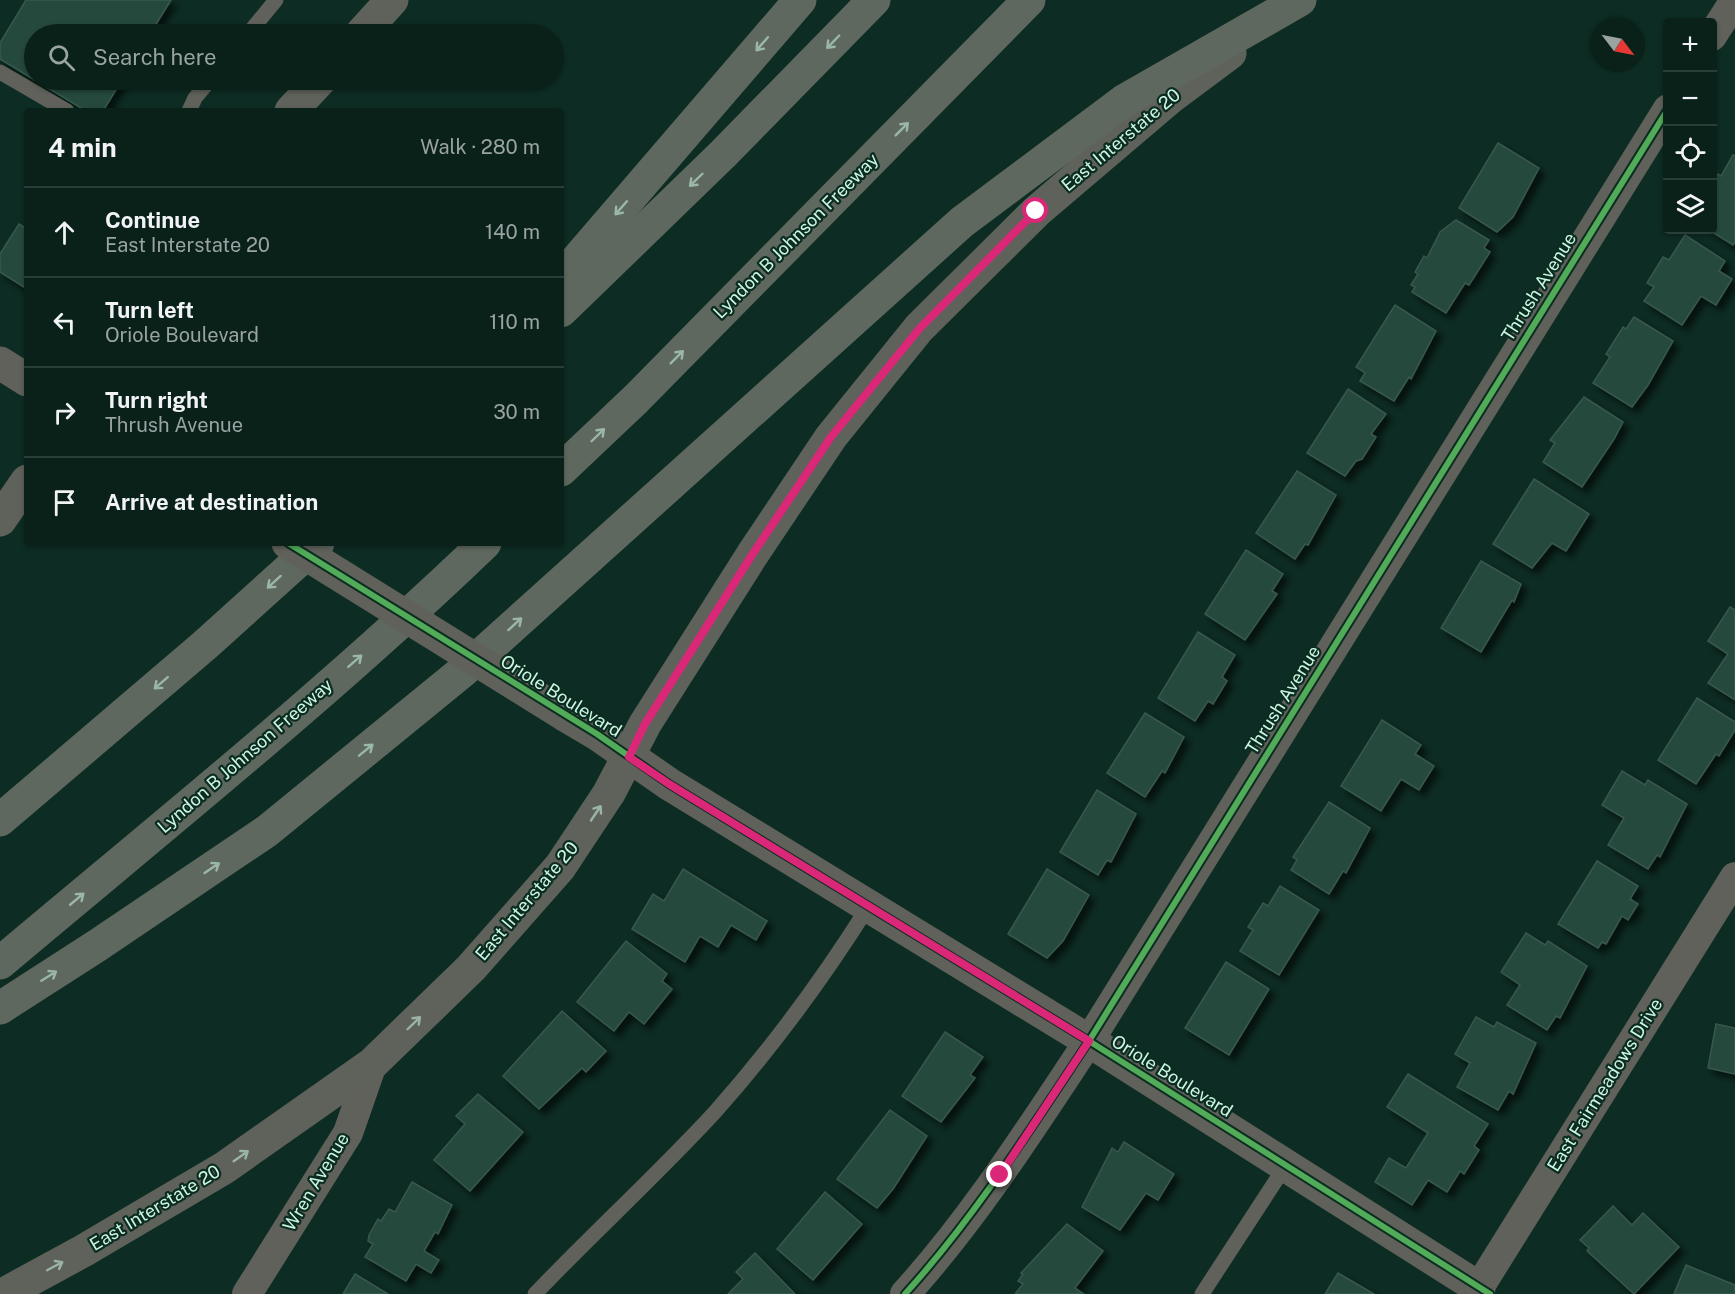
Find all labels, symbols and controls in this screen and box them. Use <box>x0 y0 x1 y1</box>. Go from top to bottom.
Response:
north arrow <box>1591 18 1645 72</box>
map controls <box>1663 18 1717 234</box>
button: + <box>1663 18 1717 72</box>
search box <box>24 24 564 90</box>
one-way arrow <box>826 34 840 49</box>
one-way arrow <box>755 36 768 52</box>
icon: search <box>45 41 78 74</box>
text: Search here <box>93 44 217 70</box>
button: − <box>1663 72 1717 126</box>
street label: East Interstate 20 <box>1057 84 1184 195</box>
one-way arrow <box>895 121 909 136</box>
button: locate <box>1663 126 1717 180</box>
text: 4 min <box>48 132 117 163</box>
text: Walk · 280 m <box>420 135 540 159</box>
street label: Lyndon B Johnson Freeway <box>709 149 883 323</box>
one-way arrow <box>688 173 703 188</box>
button: layers <box>1663 180 1717 234</box>
route start <box>1022 197 1048 223</box>
one-way arrow <box>614 200 628 215</box>
text: Continue <box>105 207 200 233</box>
icon: ahead <box>48 216 81 249</box>
text: 140 m <box>485 220 540 244</box>
street label: Thrush Avenue <box>1497 228 1580 345</box>
text: East Interstate 20 <box>105 233 270 257</box>
text: Turn left <box>105 297 194 323</box>
icon: left <box>48 306 81 339</box>
text: 110 m <box>489 310 540 334</box>
text: Oriole Boulevard <box>105 323 259 347</box>
one-way arrow <box>669 350 684 365</box>
text: Turn right <box>105 387 208 413</box>
icon: right <box>48 396 81 429</box>
text: 30 m <box>493 400 540 424</box>
text: Thrush Avenue <box>105 413 243 437</box>
one-way arrow <box>591 427 606 442</box>
icon: arrive <box>48 486 81 519</box>
text: Arrive at destination <box>105 489 318 515</box>
one-way arrow <box>267 575 282 589</box>
one-way arrow <box>508 617 523 631</box>
street label: Thrush Avenue <box>1241 641 1324 758</box>
street label: Oriole Boulevard <box>497 650 626 741</box>
one-way arrow <box>347 655 363 668</box>
street label: Lyndon B Johnson Freeway <box>153 674 337 837</box>
one-way arrow <box>154 676 169 690</box>
one-way arrow <box>358 743 374 756</box>
one-way arrow <box>591 805 603 822</box>
street label: East Interstate 20 <box>471 837 582 964</box>
one-way arrow <box>203 862 219 874</box>
one-way arrow <box>69 892 85 905</box>
one-way arrow <box>40 970 57 982</box>
street label: East Fairmeadows Drive <box>1543 994 1666 1175</box>
one-way arrow <box>406 1016 421 1030</box>
street label: Oriole Boulevard <box>1108 1030 1237 1121</box>
street label: Wren Avenue <box>278 1129 353 1235</box>
one-way arrow <box>232 1150 248 1162</box>
street label: East Interstate 20 <box>86 1160 224 1255</box>
route end <box>986 1161 1012 1187</box>
one-way arrow <box>46 1260 63 1272</box>

